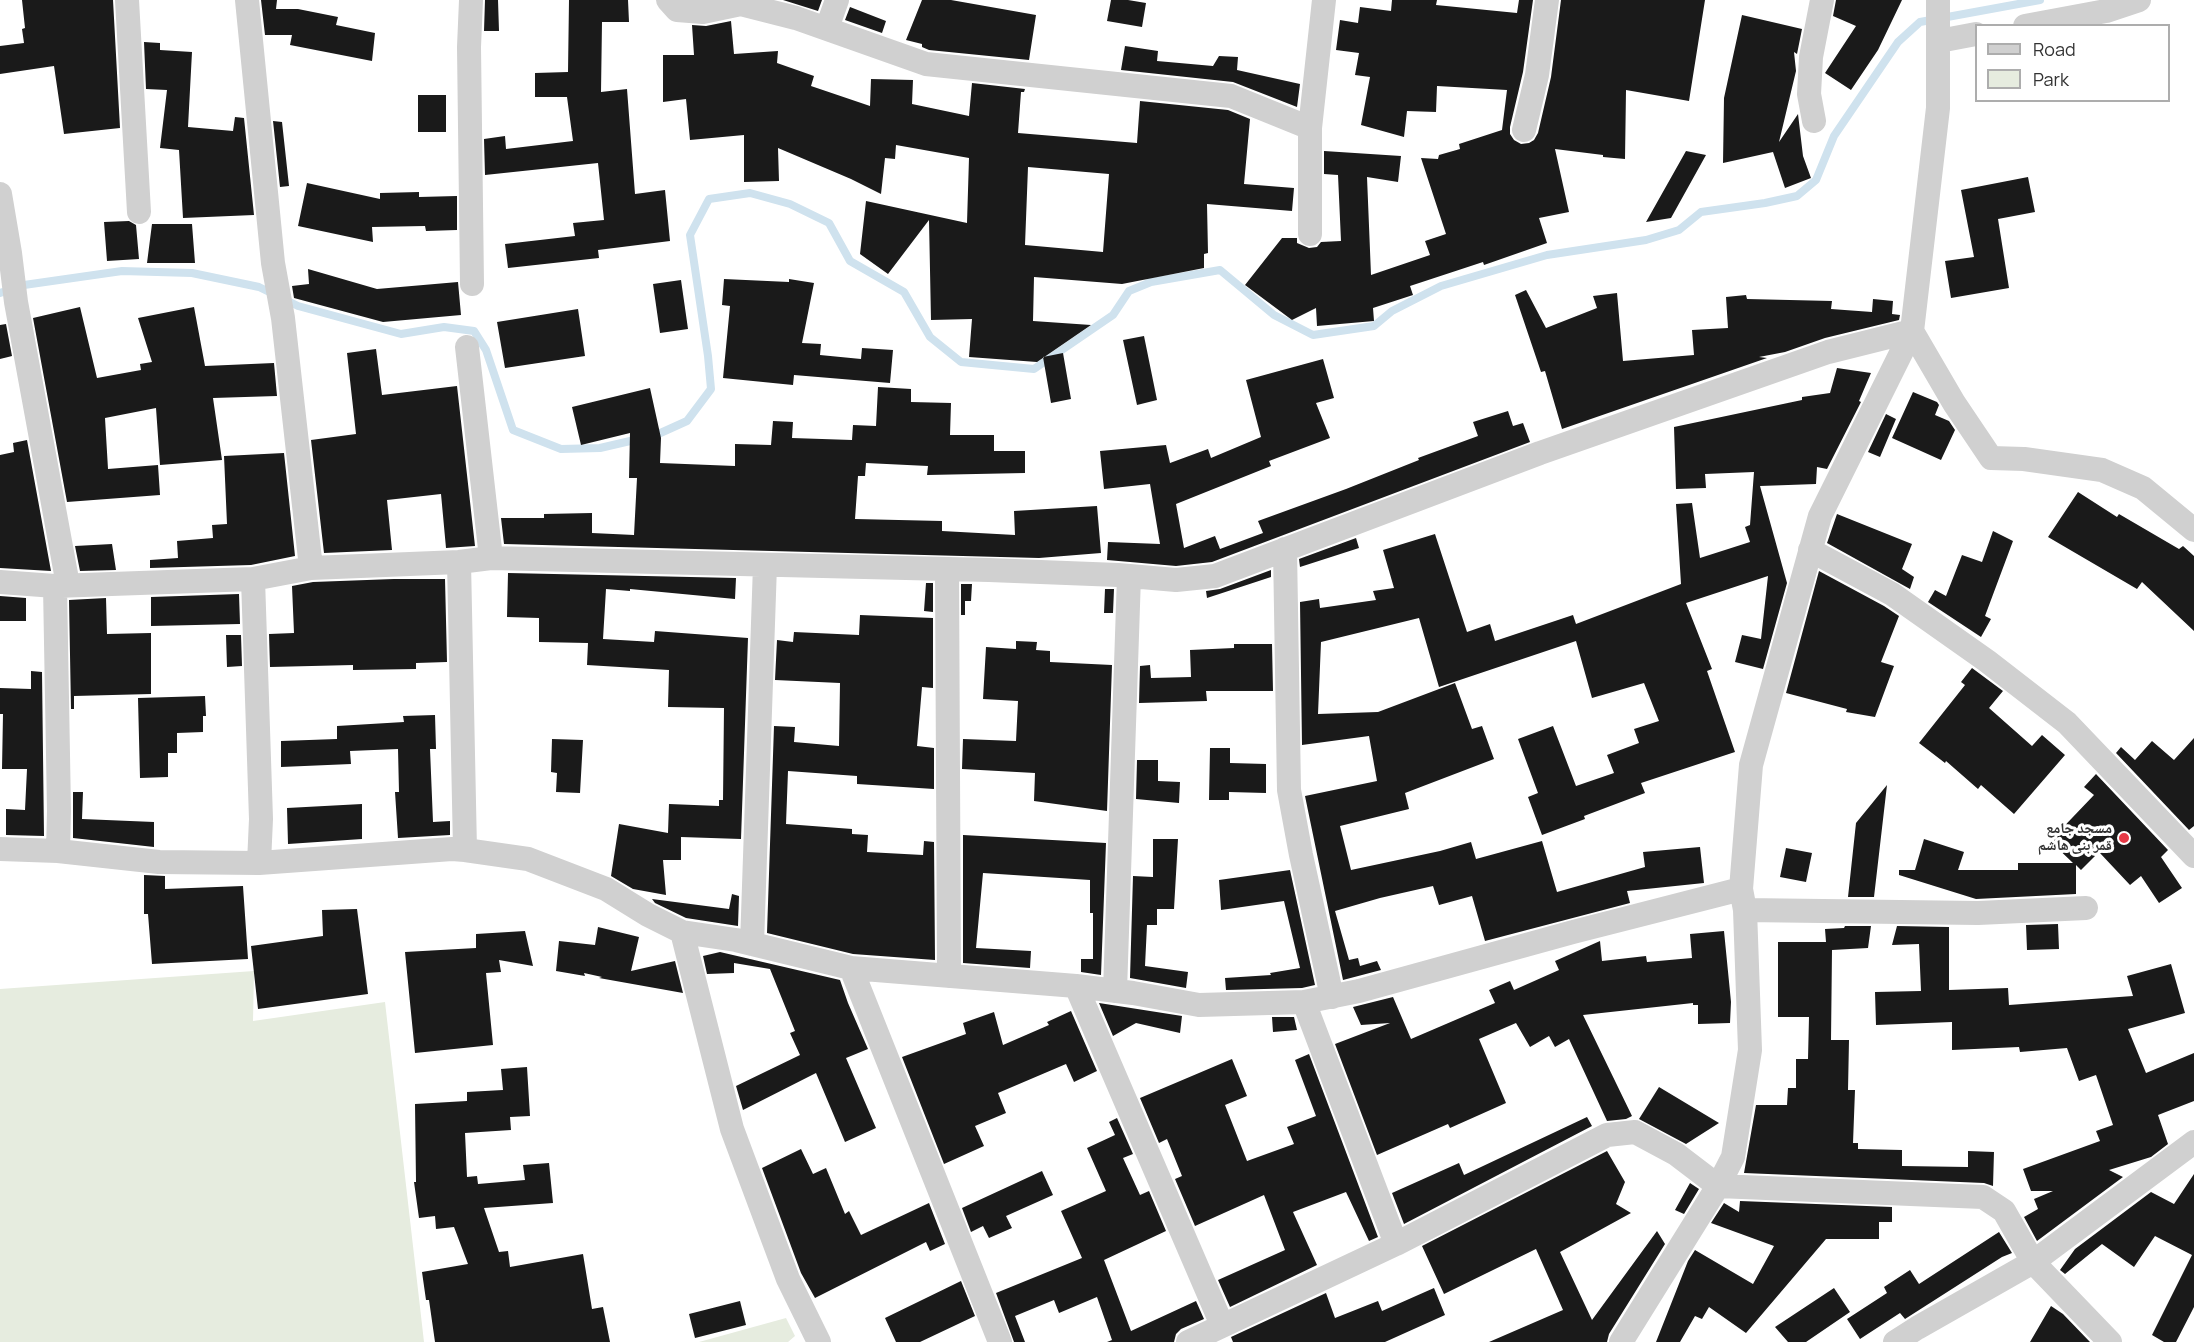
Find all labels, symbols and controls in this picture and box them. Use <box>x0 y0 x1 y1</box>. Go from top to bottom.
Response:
legend <box>1975 24 2170 102</box>
text: Road <box>2033 37 2076 61</box>
text: Park <box>2033 67 2069 91</box>
place label: مسجد جامع قمر بنی هاشم <box>2038 820 2112 855</box>
marker: مسجد جامع قمر بنی هاشم <box>2117 831 2131 845</box>

